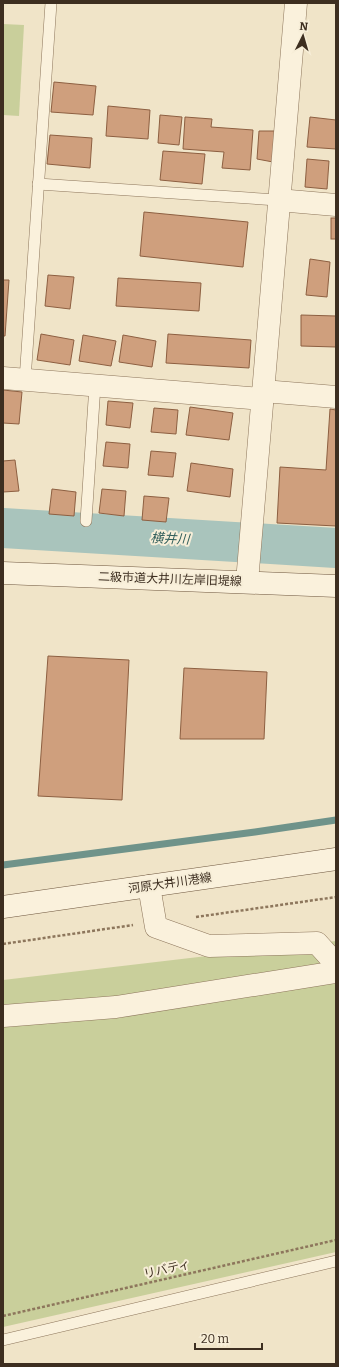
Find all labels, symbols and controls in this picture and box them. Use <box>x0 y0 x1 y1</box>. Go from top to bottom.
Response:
north arrow <box>283 16 323 56</box>
text: N <box>299 20 309 33</box>
water label: 横井川 <box>150 530 192 547</box>
street label: 二級市道大井川左岸旧堤線 <box>98 569 242 589</box>
street label: 河原大井川港線 <box>127 870 213 896</box>
street label: リバティ <box>142 1257 192 1281</box>
scale bar <box>195 1325 262 1351</box>
text: 20 m <box>201 1332 230 1346</box>

